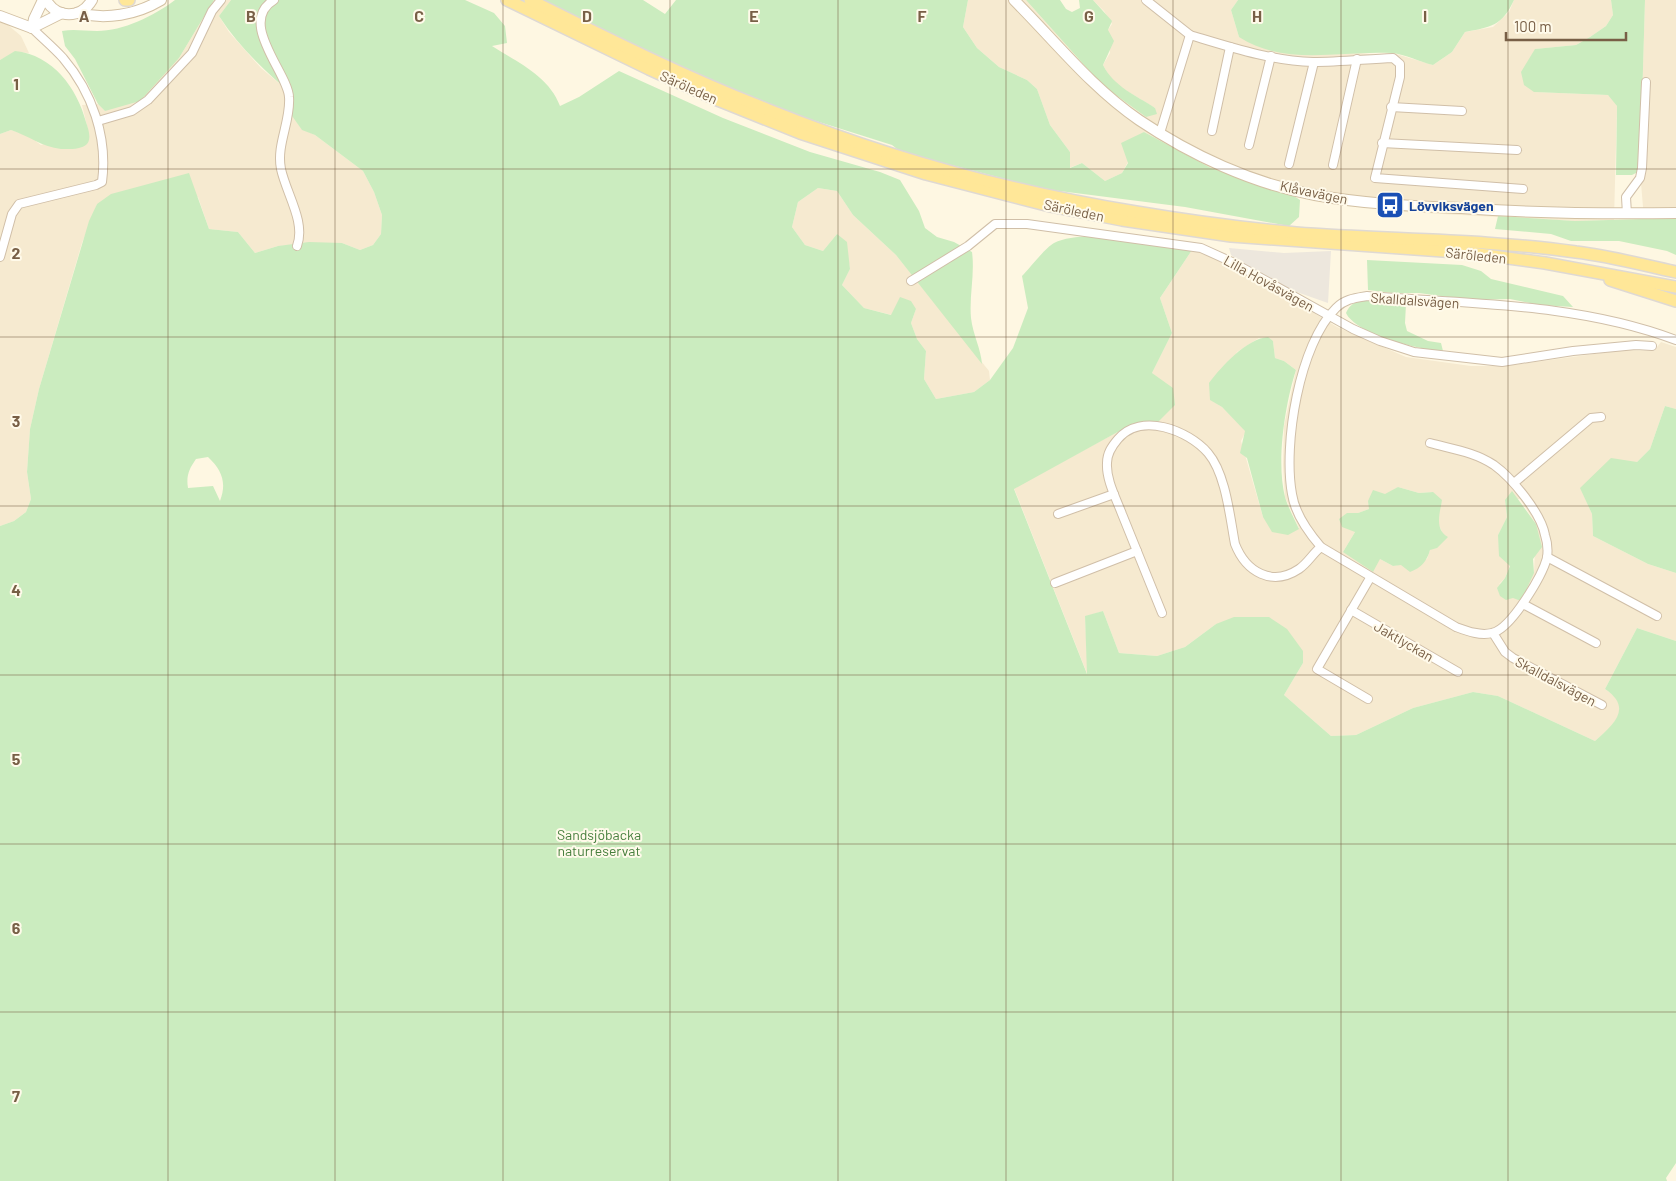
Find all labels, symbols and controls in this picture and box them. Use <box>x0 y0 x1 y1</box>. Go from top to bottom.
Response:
text: A <box>79 6 90 25</box>
text: B <box>246 6 256 25</box>
text: C <box>414 6 424 25</box>
text: D <box>582 6 592 25</box>
text: E <box>749 6 759 25</box>
text: F <box>918 6 927 25</box>
text: G <box>1084 6 1094 25</box>
text: H <box>1252 6 1262 25</box>
text: I <box>1423 6 1427 25</box>
scale bar <box>1506 10 1626 42</box>
text: 100 m <box>1514 17 1552 35</box>
street label: Säröleden <box>658 67 720 107</box>
text: 1 <box>13 74 19 93</box>
street label: Klåvavägen <box>1279 177 1349 207</box>
bus stop icon: Lövviksvägen <box>1375 190 1405 220</box>
street label: Säröleden <box>1042 195 1106 225</box>
place label: Lövviksvägen <box>1409 197 1494 214</box>
text: 2 <box>12 243 21 262</box>
street label: Säröleden <box>1445 243 1507 267</box>
street label: Lilla Hovåsvägen <box>1221 251 1317 315</box>
street label: Skalldalsvägen <box>1370 288 1460 312</box>
text: 3 <box>12 411 20 430</box>
text: 4 <box>11 580 21 599</box>
street label: Jaktlyckan <box>1371 617 1437 665</box>
street label: Skalldalsvägen <box>1513 653 1599 709</box>
text: 5 <box>12 749 21 768</box>
park label: Sandsjöbacka naturreservat <box>557 826 641 859</box>
text: 6 <box>12 918 21 937</box>
text: 7 <box>12 1086 20 1105</box>

